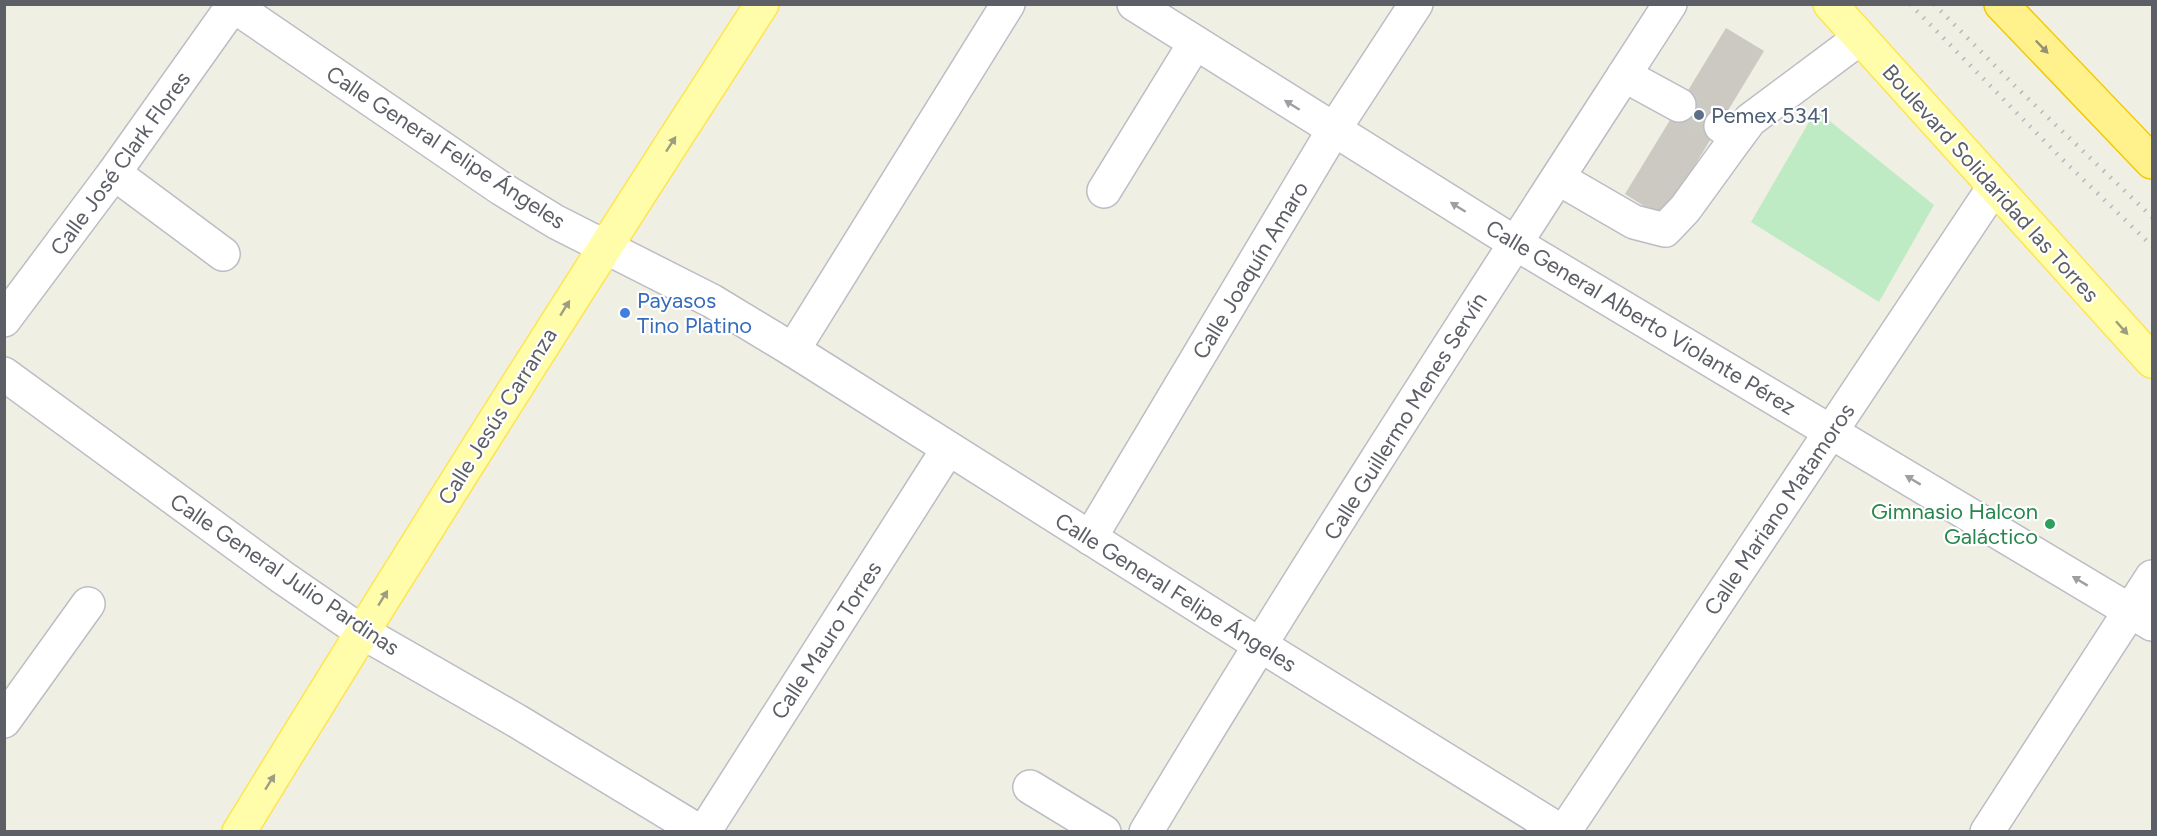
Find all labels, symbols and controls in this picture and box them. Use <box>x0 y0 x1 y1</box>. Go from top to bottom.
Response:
one-way arrow <box>2034 39 2048 53</box>
street label: Boulevard Solidaridad las Torres <box>1877 59 2105 308</box>
street label: Calle General Felipe Ángeles <box>321 60 570 235</box>
street label: Calle José Clark Flores <box>45 66 196 261</box>
one-way arrow <box>1284 99 1300 110</box>
place label: Pemex 5341 <box>1711 102 1829 129</box>
marker: Pemex 5341 <box>1692 108 1706 122</box>
one-way arrow <box>665 136 676 152</box>
street label: Calle Joaquín Amaro <box>1187 177 1314 364</box>
one-way arrow <box>1450 202 1466 213</box>
street label: Calle General Alberto Violante Pérez <box>1481 214 1801 421</box>
place label: Payasos Tino Platino <box>637 287 752 339</box>
street label: Calle Guillermo Menes Servín <box>1318 288 1493 545</box>
one-way arrow <box>560 300 571 316</box>
marker: Payasos Tino Platino <box>618 306 632 320</box>
one-way arrow <box>2115 321 2129 335</box>
street label: Calle Jesús Carranza <box>432 323 563 510</box>
street label: Calle Mariano Matamoros <box>1698 398 1860 620</box>
one-way arrow <box>1904 475 1921 485</box>
street label: Calle General Julio Pardinas <box>165 487 405 661</box>
place label: Gimnasio Halcon Galáctico <box>1871 498 2038 550</box>
street label: Calle General Felipe Ángeles <box>1050 507 1301 678</box>
marker: Gimnasio Halcon Galáctico <box>2043 517 2057 531</box>
street label: Calle Mauro Torres <box>765 556 887 724</box>
one-way arrow <box>2072 575 2088 586</box>
one-way arrow <box>377 590 388 606</box>
one-way arrow <box>264 774 275 790</box>

